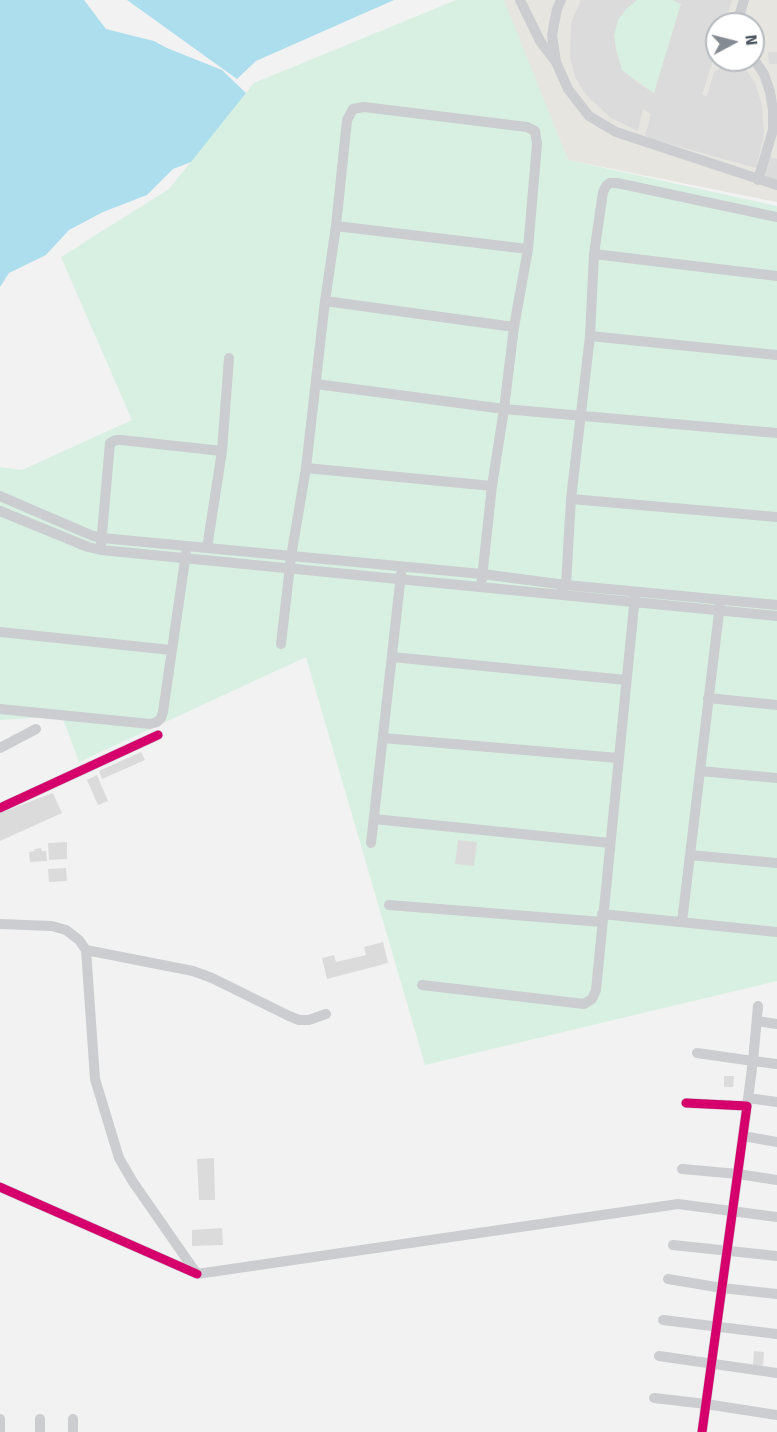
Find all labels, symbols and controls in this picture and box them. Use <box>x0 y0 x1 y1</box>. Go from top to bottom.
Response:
north arrow <box>705 12 765 72</box>
text: N <box>741 34 761 46</box>

